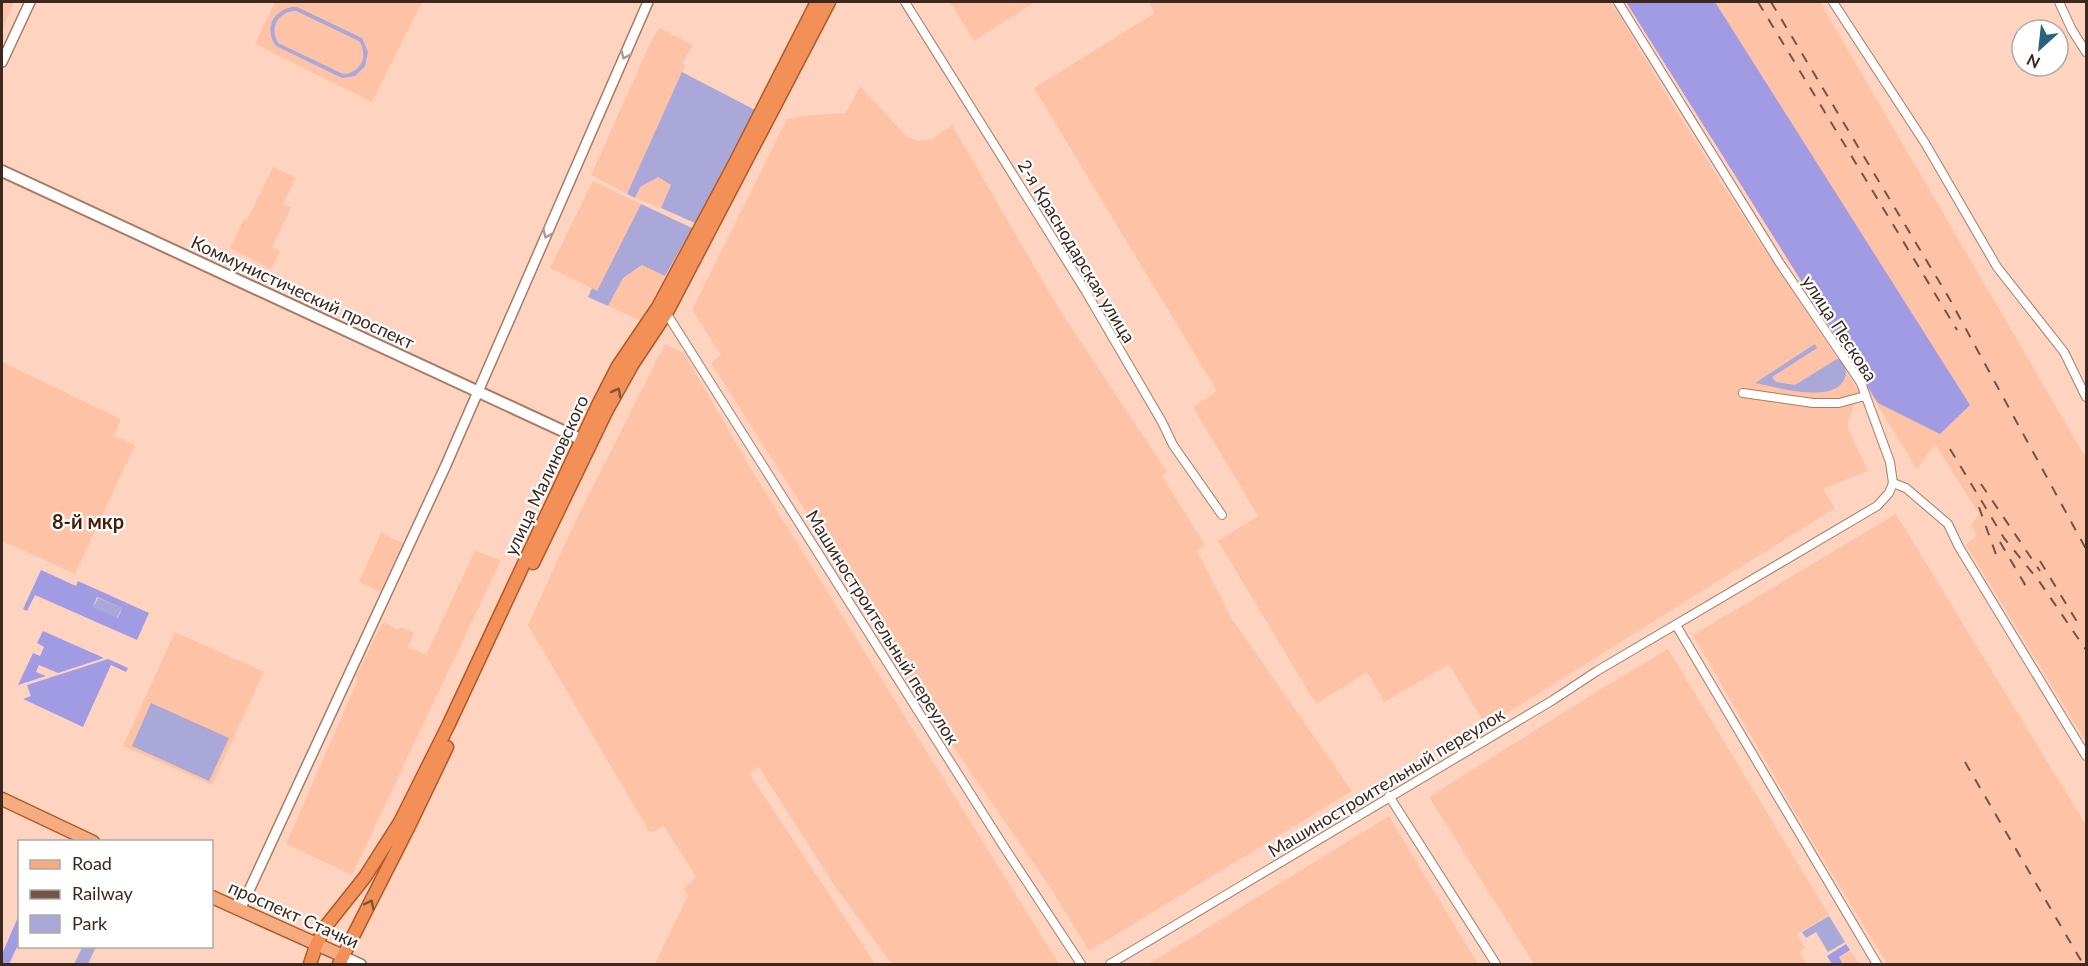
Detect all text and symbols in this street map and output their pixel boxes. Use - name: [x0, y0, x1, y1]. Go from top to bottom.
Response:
- north arrow: [2010, 18, 2070, 78]
- one-way arrow: [620, 49, 632, 60]
- text: N: [2023, 51, 2043, 73]
- street label: 2-я Краснодарская улица: [1014, 155, 1140, 347]
- one-way arrow: [542, 227, 554, 238]
- street label: Коммунистический проспект: [188, 230, 418, 354]
- street label: улица Пескова: [1798, 271, 1882, 385]
- one-way arrow: [610, 388, 622, 398]
- street label: улица Малиновского: [499, 391, 593, 559]
- street label: Машиностроительный переулок: [802, 506, 965, 749]
- district label: 8-й мкр: [52, 509, 124, 533]
- street label: Машиностроительный переулок: [1264, 702, 1509, 862]
- legend: [18, 840, 213, 948]
- text: Road: [72, 852, 112, 874]
- street label: проспект Стачки: [225, 875, 363, 953]
- text: Railway: [72, 882, 133, 904]
- one-way arrow: [363, 900, 374, 911]
- text: Park: [72, 912, 108, 934]

